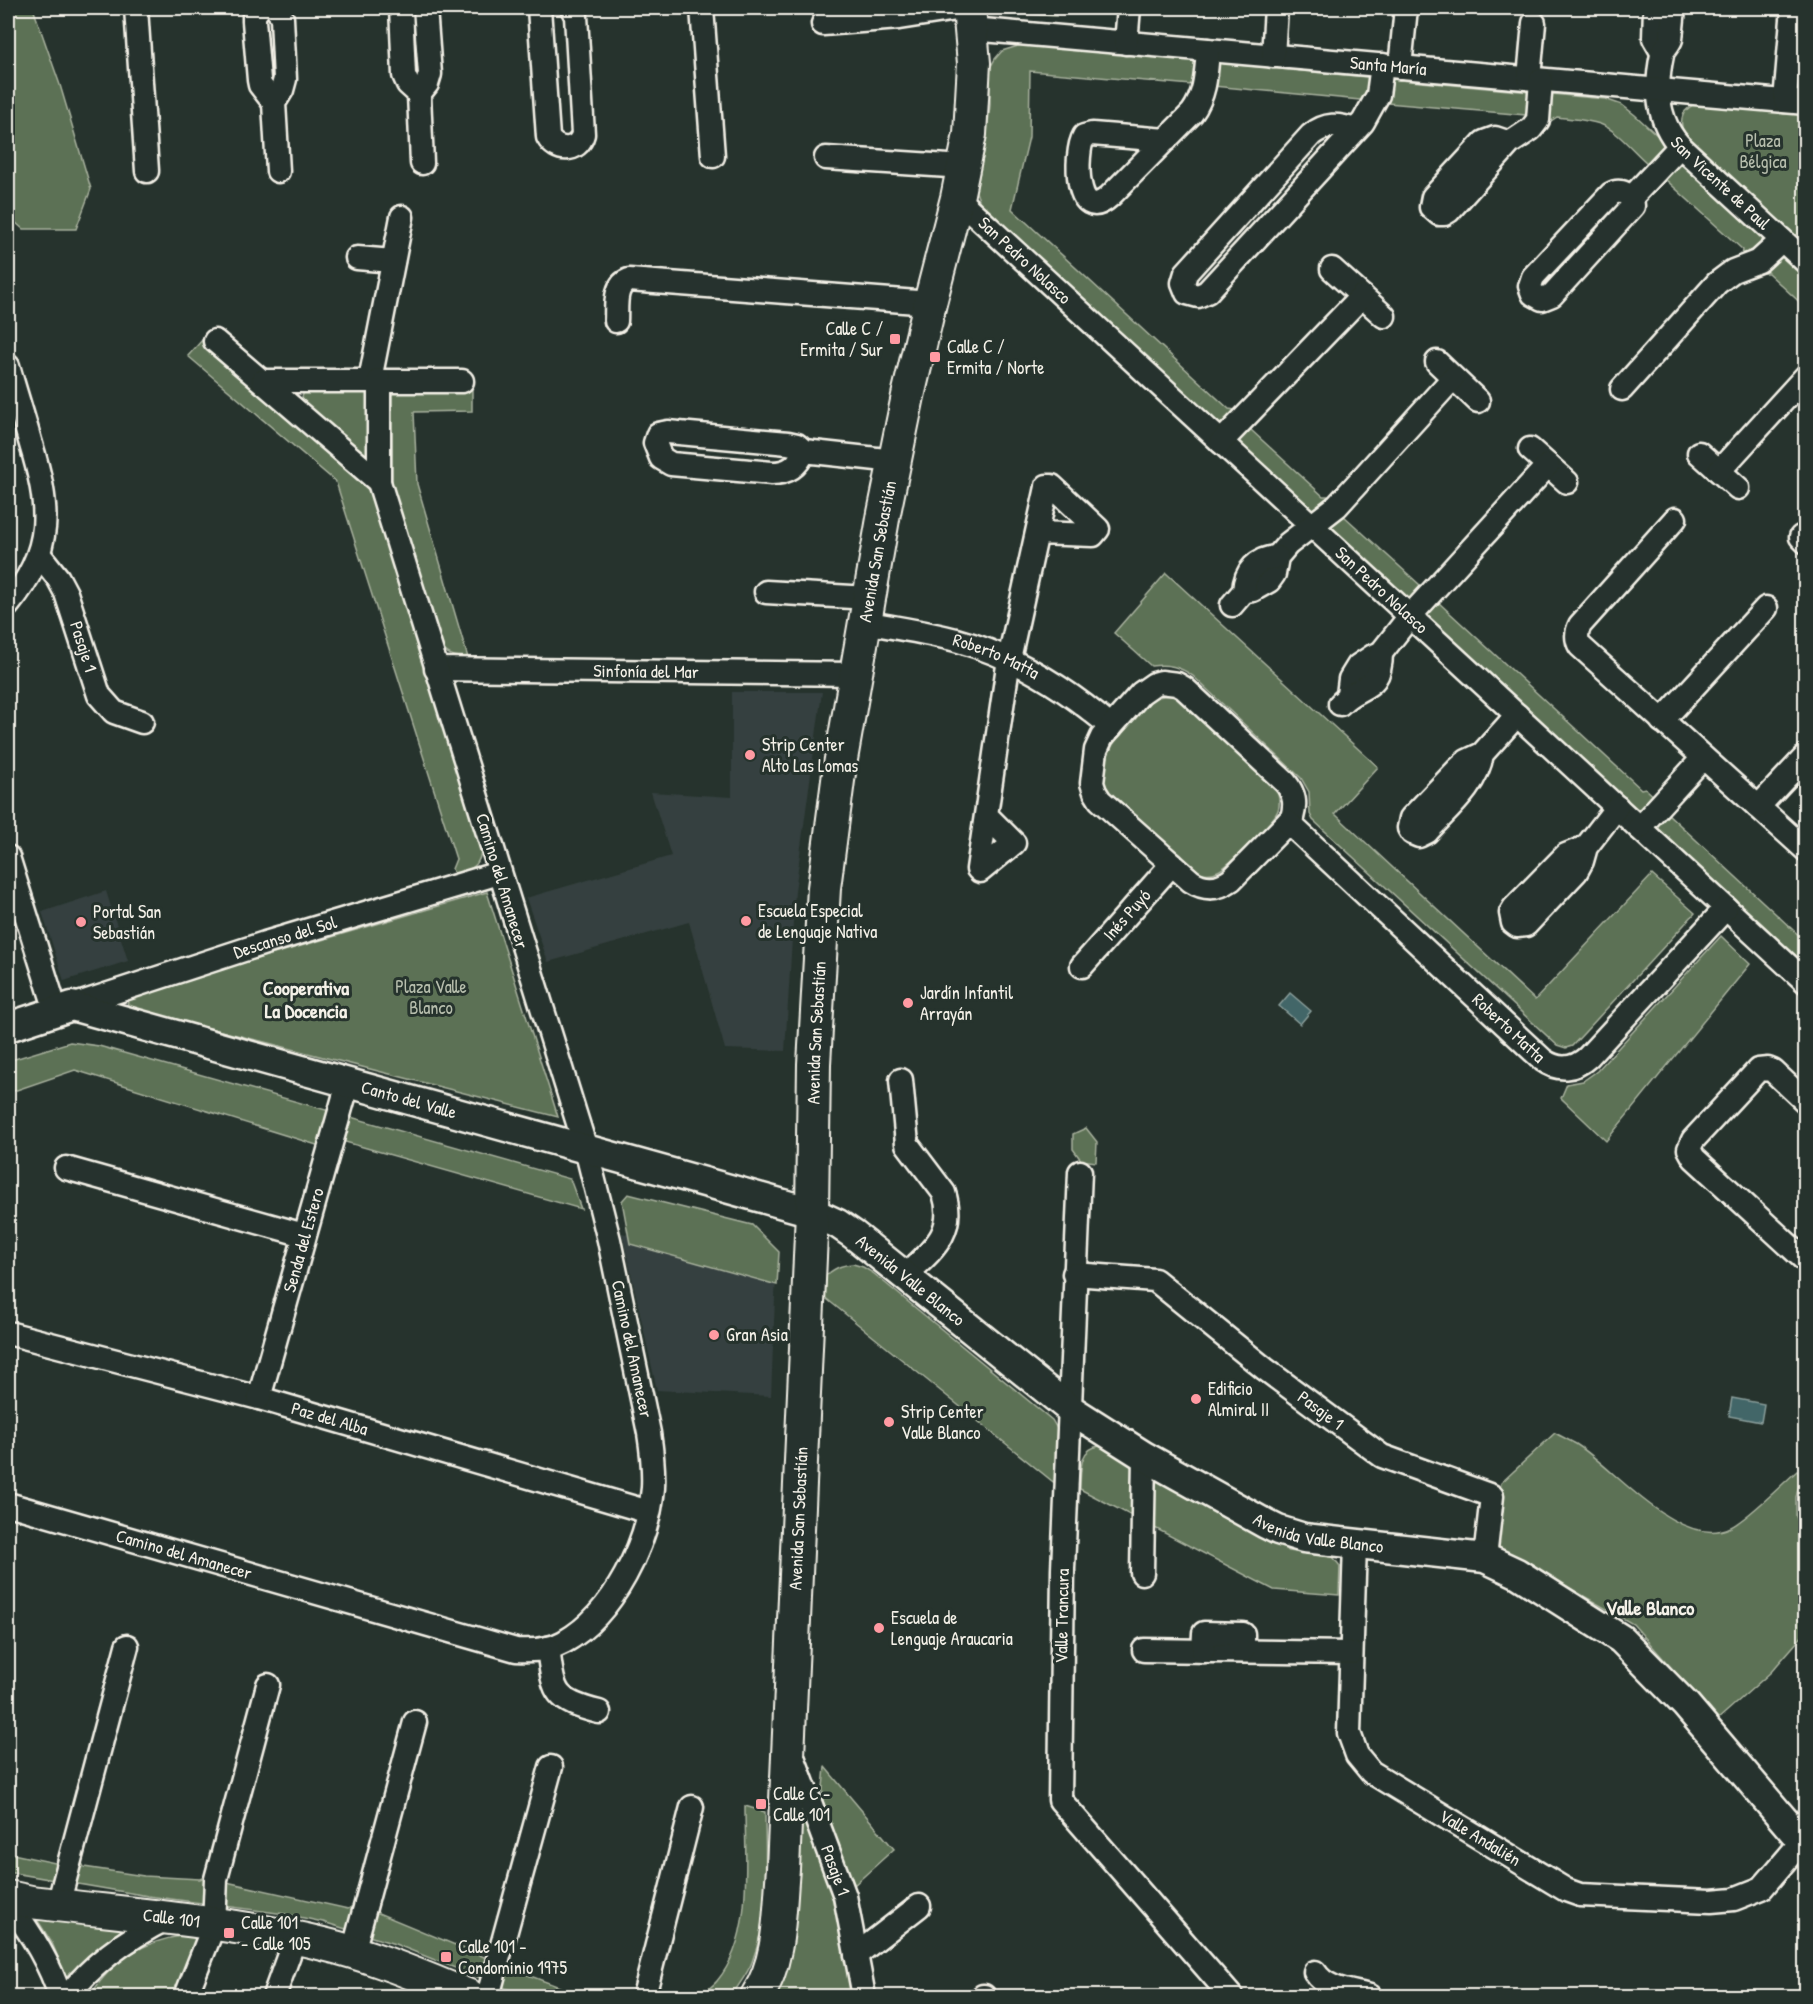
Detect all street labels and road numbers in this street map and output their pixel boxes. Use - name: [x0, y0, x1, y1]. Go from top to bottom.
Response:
- street label: Santa María: [1349, 50, 1428, 81]
- street label: San Vicente de Paul: [1665, 131, 1776, 235]
- street label: San Pedro Nolasco: [973, 211, 1077, 310]
- street label: Avenida San Sebastián: [852, 478, 902, 624]
- street label: San Pedro Nolasco: [1330, 540, 1434, 639]
- street label: Pasaje 1: [64, 618, 104, 675]
- street label: Roberto Matta: [950, 627, 1044, 685]
- street label: Sinfonía del Mar: [593, 658, 699, 684]
- street label: Camino del Amanecer: [470, 810, 535, 952]
- street label: Inés Puyó: [1097, 883, 1156, 946]
- street label: Descanso del Sol: [230, 909, 340, 964]
- street label: Avenida San Sebastián: [800, 960, 832, 1105]
- street label: Roberto Matta: [1467, 987, 1551, 1068]
- street label: Canto del Valle: [358, 1074, 460, 1124]
- street label: Senda del Estero: [276, 1185, 330, 1295]
- street label: Avenida Valle Blanco: [851, 1229, 970, 1332]
- street label: Camino del Amanecer: [606, 1278, 659, 1420]
- street label: Pasaje 1: [1293, 1384, 1349, 1435]
- street label: Paz del Alba: [289, 1395, 371, 1441]
- street label: Avenida San Sebastián: [782, 1446, 814, 1591]
- street label: Avenida Valle Blanco: [1249, 1506, 1385, 1559]
- street label: Camino del Amanecer: [113, 1523, 255, 1585]
- street label: Valle Trancura: [1048, 1568, 1075, 1664]
- street label: Valle Andalién: [1435, 1803, 1526, 1872]
- street label: Pasaje 1: [815, 1841, 857, 1899]
- street label: Calle 101: [142, 1902, 202, 1934]

